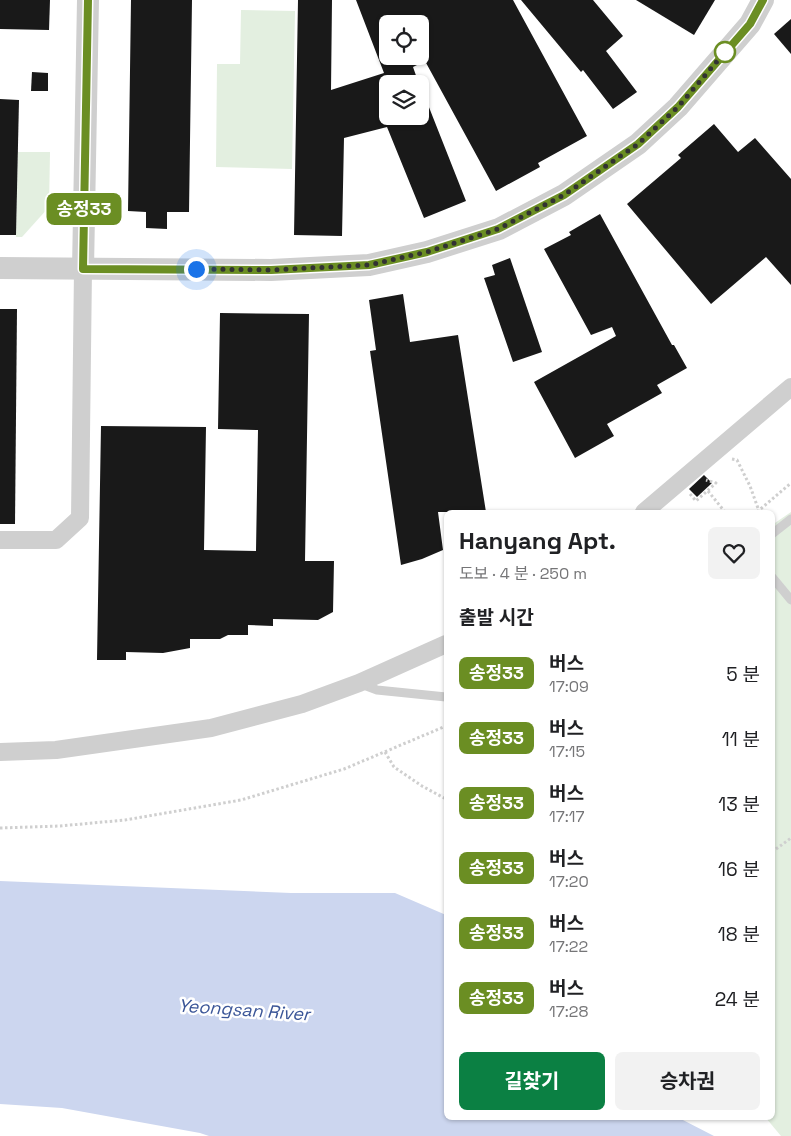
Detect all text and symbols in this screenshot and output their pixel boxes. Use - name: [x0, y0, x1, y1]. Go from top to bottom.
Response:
- map controls: [379, 15, 429, 125]
- button: locate: [379, 15, 429, 65]
- unlabelled marker: [714, 41, 736, 63]
- button: layers: [379, 75, 429, 125]
- line badge: 송정33: [49, 193, 119, 225]
- text: 송정33: [56, 197, 112, 220]
- your location: [184, 257, 209, 282]
- text: Hanyang Apt.: [459, 525, 616, 556]
- button: heart: [708, 527, 760, 579]
- text: 도보 · 4 분 · 250 m: [459, 563, 587, 584]
- text: 출발 시간: [459, 605, 534, 630]
- text: 버스: [549, 651, 584, 676]
- text: 송정33: [469, 661, 524, 684]
- text: 5 분: [726, 662, 760, 687]
- text: 17:09: [549, 676, 589, 697]
- text: 버스: [549, 716, 584, 741]
- text: 송정33: [469, 726, 524, 749]
- text: 11 분: [722, 727, 760, 752]
- text: 17:15: [549, 741, 585, 762]
- text: 버스: [549, 781, 584, 806]
- text: 송정33: [469, 791, 524, 814]
- text: 13 분: [718, 792, 760, 817]
- text: 17:17: [549, 806, 585, 827]
- text: 버스: [549, 846, 584, 871]
- text: 송정33: [469, 856, 524, 879]
- text: 16 분: [718, 857, 760, 882]
- text: 17:20: [549, 871, 589, 892]
- text: 버스: [549, 911, 584, 936]
- text: 송정33: [469, 921, 524, 944]
- text: 18 분: [718, 922, 760, 947]
- text: 17:22: [549, 936, 588, 957]
- text: 버스: [549, 976, 584, 1001]
- text: 송정33: [469, 986, 524, 1009]
- text: 24 분: [715, 987, 760, 1012]
- water label: Yeongsan River: [178, 993, 313, 1026]
- text: 17:28: [549, 1001, 588, 1022]
- button: 길찾기: [459, 1052, 605, 1110]
- button: 승차권: [615, 1052, 760, 1110]

